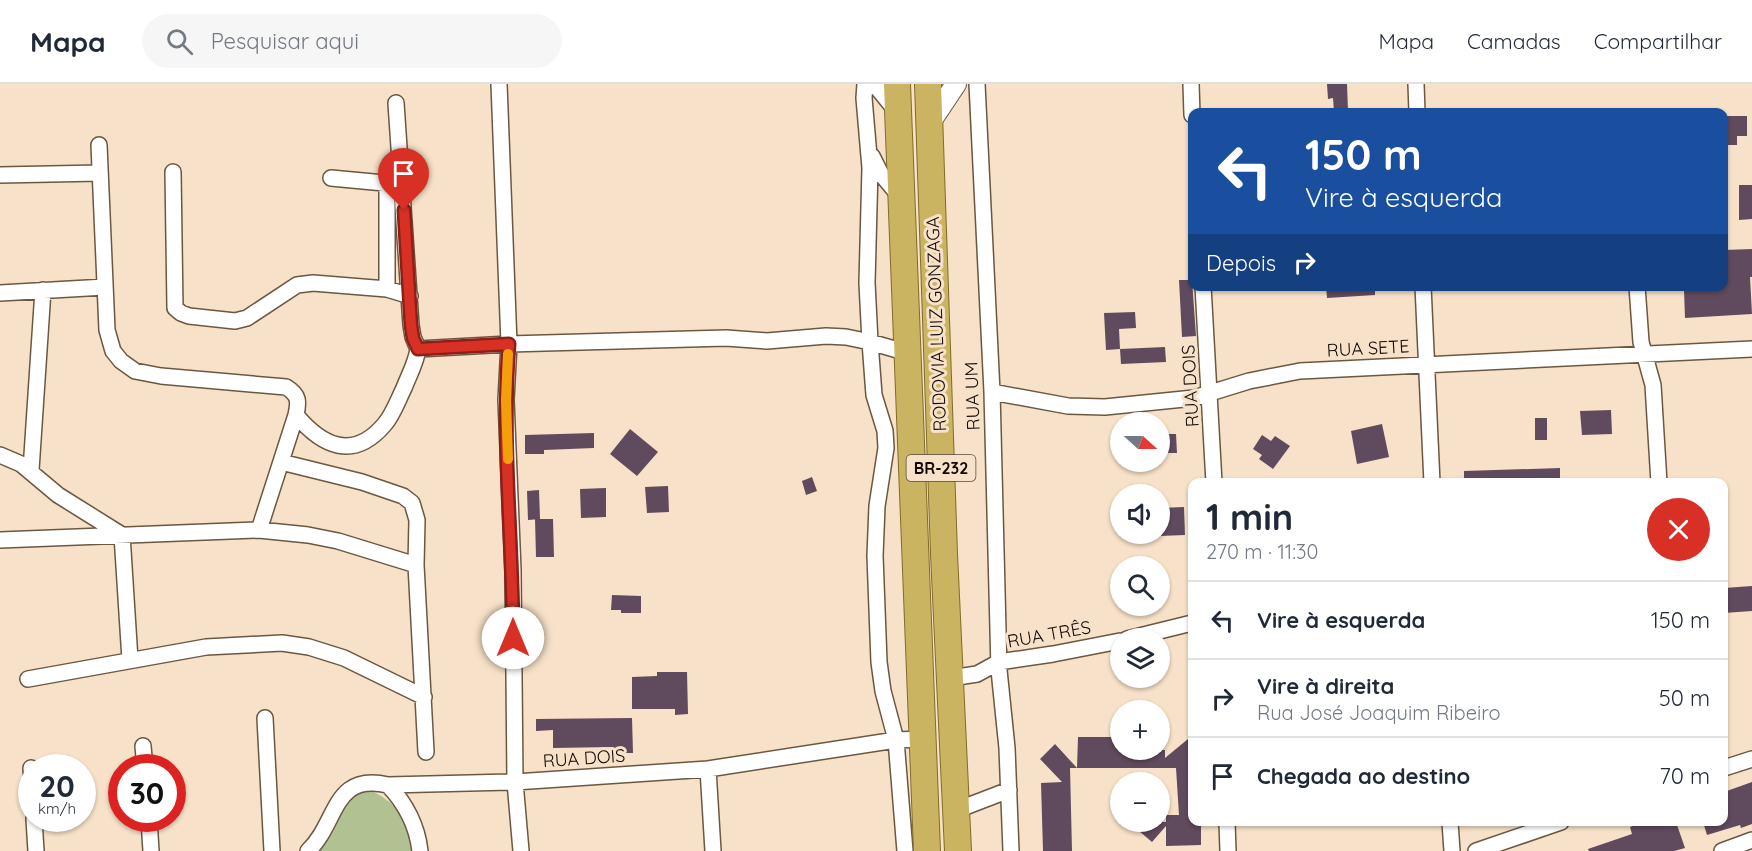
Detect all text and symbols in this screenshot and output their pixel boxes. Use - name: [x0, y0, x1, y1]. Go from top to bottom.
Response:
- search box: [142, 14, 562, 68]
- text: Mapa: [30, 24, 106, 59]
- icon: search: [163, 25, 196, 58]
- text: Pesquisar aqui: [211, 27, 359, 55]
- text: Mapa: [1379, 28, 1434, 54]
- text: Camadas: [1467, 28, 1561, 54]
- text: Compartilhar: [1594, 28, 1722, 54]
- text: 150 m: [1305, 128, 1422, 181]
- icon: left: [1206, 132, 1284, 210]
- pin: [378, 148, 429, 210]
- icon: arrive: [387, 157, 420, 190]
- text: Vire à esquerda: [1305, 180, 1502, 214]
- street label: RODOVIA LUIZ GONZAGA: [921, 216, 951, 432]
- icon: right: [1288, 246, 1321, 279]
- text: Depois: [1206, 249, 1276, 277]
- street label: RUA SETE: [1326, 334, 1410, 362]
- street label: RUA DOIS: [1176, 344, 1204, 428]
- street label: RUA UM: [959, 361, 985, 431]
- north arrow: [1110, 412, 1170, 472]
- map controls: [1110, 412, 1170, 832]
- road number: BR-232: [906, 455, 976, 481]
- button: sound: [1110, 484, 1170, 544]
- text: 1 min: [1206, 494, 1293, 539]
- button: close: [1647, 498, 1710, 561]
- text: 270 m · 11:30: [1206, 539, 1318, 564]
- button: search: [1110, 556, 1170, 616]
- icon: left: [1206, 604, 1239, 637]
- position arrow: [481, 606, 545, 670]
- text: Vire à esquerda: [1257, 606, 1425, 634]
- text: 150 m: [1651, 606, 1710, 634]
- street label: RUA TRÊS: [1005, 615, 1093, 653]
- button: layers: [1110, 628, 1170, 688]
- text: Vire à direita: [1257, 672, 1394, 700]
- icon: right: [1206, 682, 1239, 715]
- text: 50 m: [1659, 684, 1710, 712]
- button: +: [1110, 700, 1170, 760]
- text: Rua José Joaquim Ribeiro: [1257, 700, 1501, 725]
- street label: RUA DOIS: [542, 744, 626, 772]
- speed limit sign: 30: [108, 754, 186, 832]
- icon: arrive: [1206, 760, 1239, 793]
- text: Chegada ao destino: [1257, 762, 1470, 790]
- text: 70 m: [1660, 762, 1710, 790]
- text: 20: [39, 767, 75, 805]
- button: −: [1110, 772, 1170, 832]
- text: km/h: [38, 799, 76, 818]

